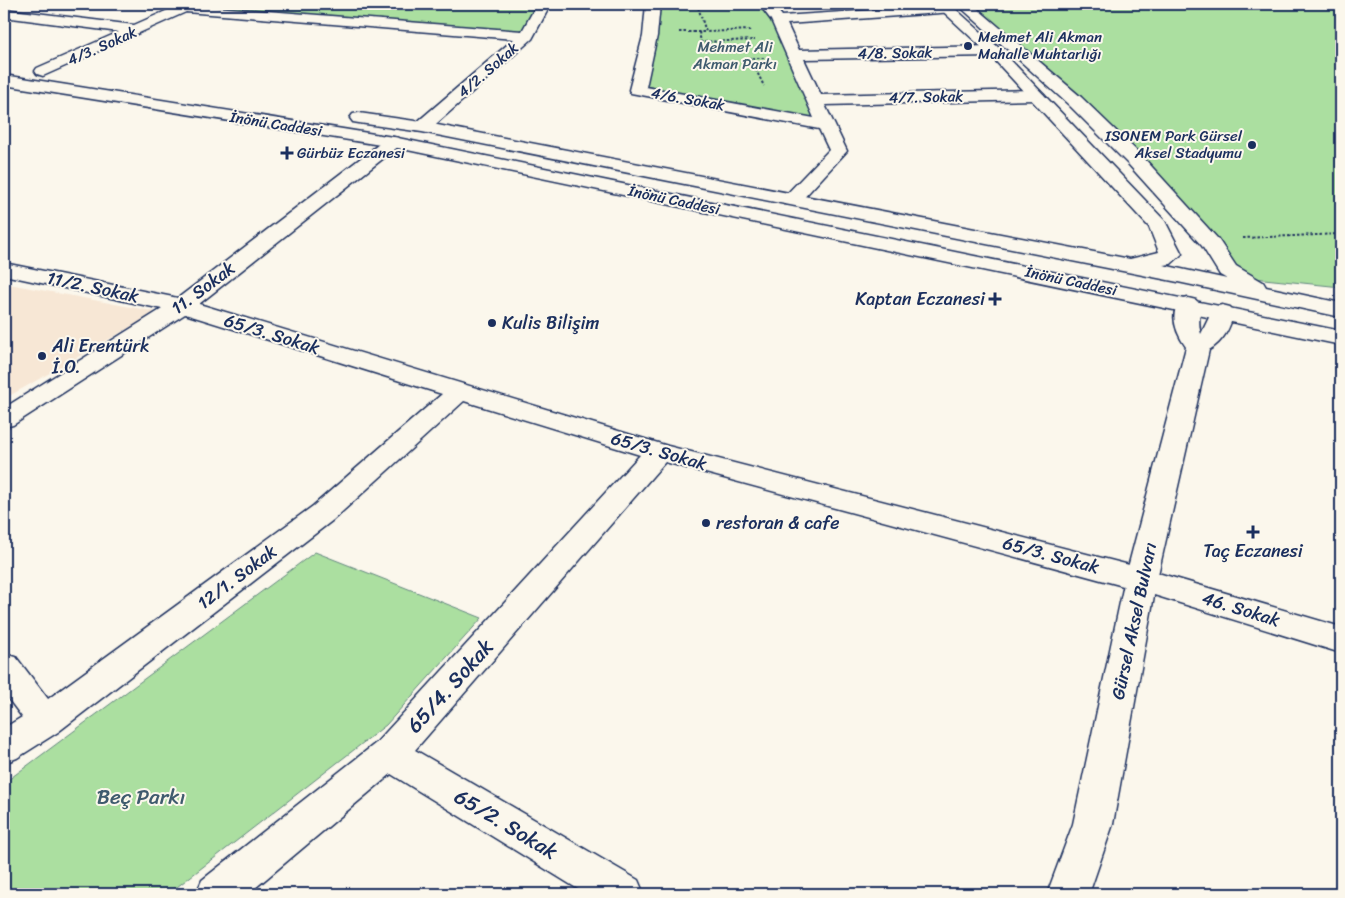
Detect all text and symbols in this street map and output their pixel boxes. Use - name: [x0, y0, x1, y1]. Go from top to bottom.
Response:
- street label: 4/3. Sokak: [63, 19, 141, 73]
- place label: Mehmet Ali Akman Mahalle Muhtarlığı: [978, 24, 1102, 67]
- park label: Mehmet Ali Akman Parkı: [692, 34, 777, 77]
- street label: 4/2. Sokak: [451, 36, 525, 104]
- street label: 4/8. Sokak: [857, 39, 933, 67]
- marker: Mehmet Ali Akman Mahalle Muhtarlığı: [962, 40, 974, 52]
- street label: 4/6. Sokak: [649, 80, 727, 118]
- street label: 4/7. Sokak: [889, 83, 963, 111]
- street label: İnönü Caddesi: [227, 104, 325, 144]
- place label: ISONEM Park Gürsel Aksel Stadyumu: [1104, 123, 1243, 166]
- marker: ISONEM Park Gürsel Aksel Stadyumu: [1246, 139, 1258, 151]
- place label: Gürbüz Eczanesi: [297, 140, 406, 166]
- marker: Gürbüz Eczanesi: [281, 147, 293, 159]
- street label: İnönü Caddesi: [625, 177, 723, 223]
- street label: 11. Sokak: [164, 253, 243, 323]
- street label: İnönü Caddesi: [1022, 258, 1120, 304]
- street label: 11/2. Sokak: [44, 262, 142, 312]
- place label: Kaptan Eczanesi: [855, 283, 986, 315]
- marker: Kaptan Eczanesi: [989, 293, 1001, 305]
- street label: 65/3. Sokak: [220, 304, 324, 364]
- place label: Kulis Bilişim: [502, 307, 600, 339]
- marker: Kulis Bilişim: [486, 317, 498, 329]
- place label: Ali Erentürk İ.O.: [51, 330, 149, 383]
- marker: Ali Erentürk İ.O.: [36, 350, 48, 362]
- street label: 65/3. Sokak: [607, 422, 711, 480]
- place label: restoran & cafe: [716, 507, 839, 539]
- marker: restoran & cafe: [700, 517, 712, 529]
- marker: Taç Eczanesi: [1247, 526, 1259, 538]
- street label: 65/3. Sokak: [999, 527, 1103, 583]
- place label: Taç Eczanesi: [1203, 535, 1304, 567]
- street label: 12/1. Sokak: [190, 536, 284, 618]
- street label: Gürsel Aksel Bulvarı: [1102, 539, 1166, 703]
- street label: 46. Sokak: [1198, 582, 1284, 636]
- street label: 65/4. Sokak: [397, 630, 503, 742]
- park label: Beç Parkı: [97, 778, 185, 816]
- street label: 65/2. Sokak: [447, 778, 565, 870]

